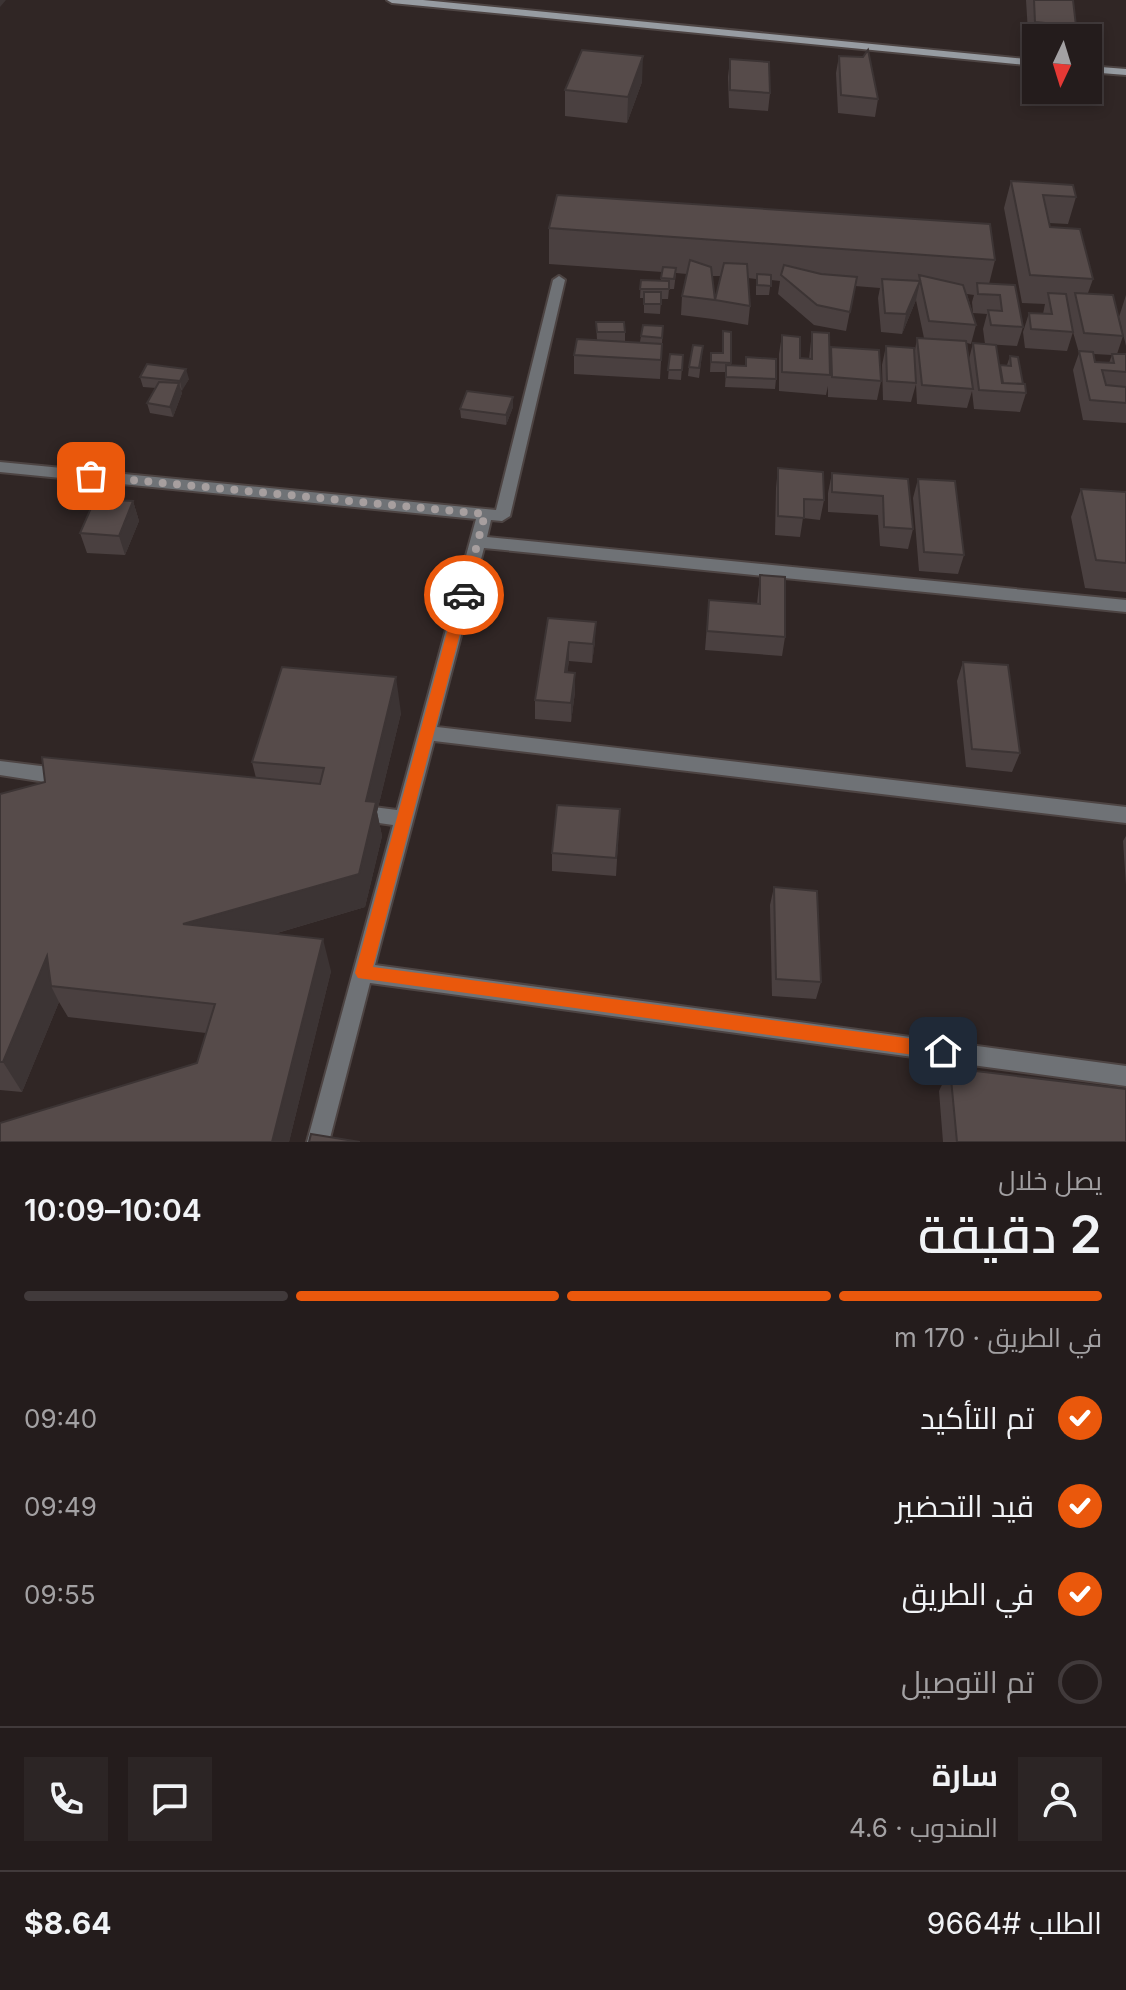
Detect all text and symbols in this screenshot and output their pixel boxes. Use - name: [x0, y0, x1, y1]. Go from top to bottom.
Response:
- north arrow: [1022, 24, 1102, 104]
- map controls: [1022, 24, 1102, 104]
- pin: [57, 442, 125, 510]
- icon: bag: [69, 454, 113, 498]
- courier: [424, 555, 504, 635]
- icon: car: [442, 573, 486, 617]
- pin: [909, 1017, 977, 1085]
- icon: home: [921, 1029, 965, 1073]
- text: يصل خلال: [998, 1165, 1102, 1196]
- text: 10:04–10:09: [24, 1192, 202, 1228]
- text: 2 دقيقة: [918, 1203, 1102, 1266]
- text: في الطريق · 170 m: [894, 1322, 1102, 1353]
- icon: check: [1058, 1396, 1102, 1440]
- text: تم التأكيد: [920, 1400, 1034, 1436]
- text: 09:40: [24, 1403, 97, 1434]
- icon: check: [1058, 1484, 1102, 1528]
- text: قيد التحضير: [896, 1488, 1034, 1524]
- text: 09:49: [24, 1491, 97, 1522]
- icon: check: [1058, 1572, 1102, 1616]
- text: في الطريق: [902, 1576, 1034, 1612]
- text: 09:55: [24, 1579, 96, 1610]
- text: تم التوصيل: [901, 1664, 1034, 1700]
- button: phone: [24, 1757, 108, 1841]
- button: chat: [128, 1757, 212, 1841]
- text: سارة: [932, 1757, 998, 1793]
- button: person: [1018, 1757, 1102, 1841]
- text: المندوب · 4.6: [849, 1812, 998, 1843]
- text: $8.64: [24, 1905, 111, 1941]
- text: الطلب #9664: [927, 1905, 1102, 1941]

